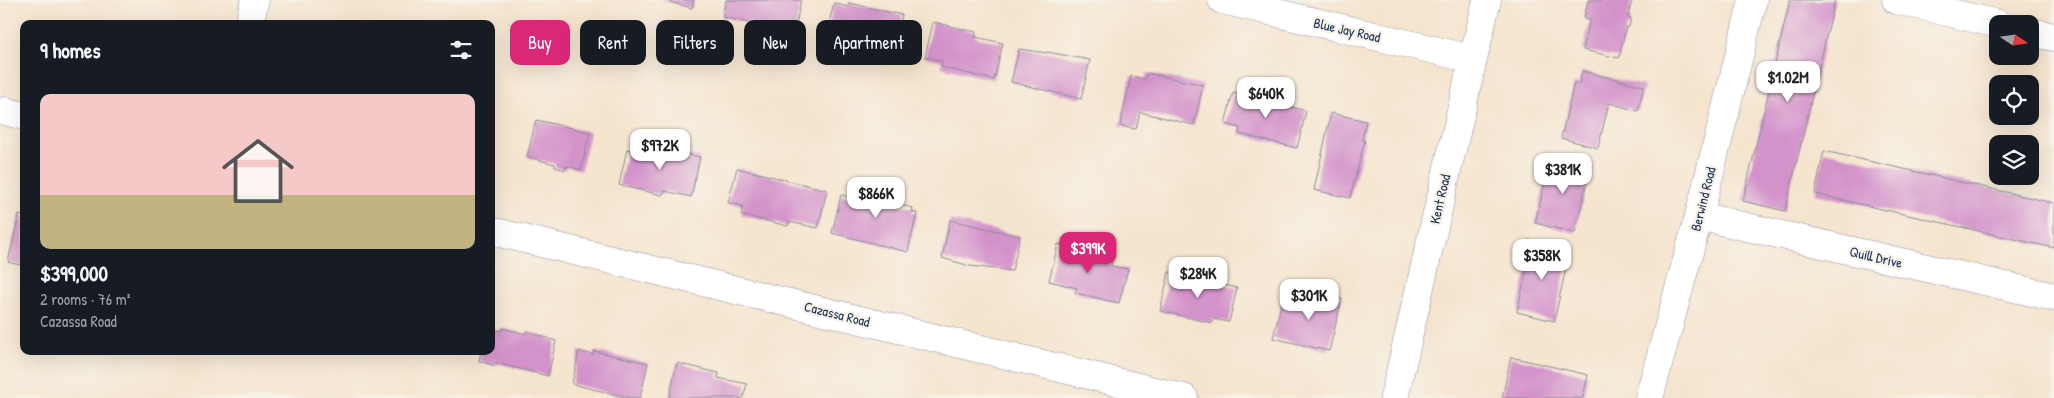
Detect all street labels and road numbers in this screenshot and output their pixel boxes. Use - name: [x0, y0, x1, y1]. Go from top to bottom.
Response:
- street label: Blue Jay Road: [1312, 13, 1383, 48]
- street label: Berwind Road: [1685, 164, 1720, 233]
- street label: Kent Road: [1425, 172, 1455, 225]
- street label: Quill Drive: [1848, 241, 1905, 272]
- street label: Cazassa Road: [802, 296, 872, 331]

